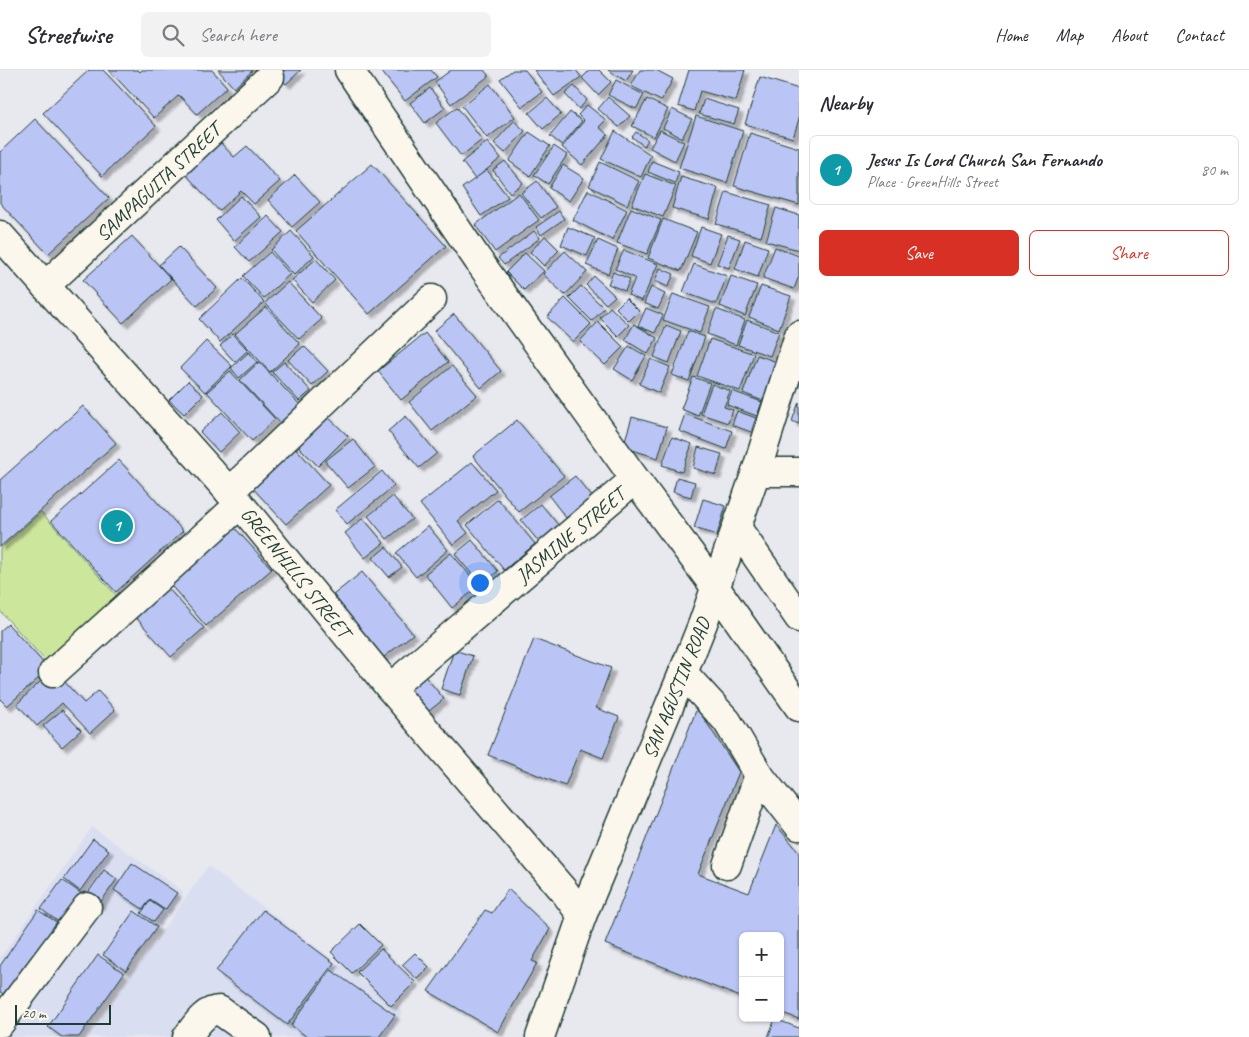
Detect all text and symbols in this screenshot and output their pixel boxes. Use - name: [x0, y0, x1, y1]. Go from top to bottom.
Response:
- search box: [141, 12, 491, 57]
- text: Streetwise: [25, 20, 111, 50]
- icon: search: [159, 21, 187, 49]
- text: Search here: [199, 23, 277, 47]
- text: Home: [995, 24, 1028, 46]
- text: Map: [1056, 24, 1083, 46]
- text: About: [1111, 24, 1147, 46]
- text: Contact: [1175, 24, 1224, 46]
- text: Nearby: [819, 90, 872, 116]
- street label: SAMPAGUITA STREET: [91, 115, 230, 247]
- text: Jesus Is Lord Church San Fernando: [867, 148, 1102, 172]
- text: 1: [832, 160, 840, 180]
- text: 80 m: [1201, 160, 1228, 180]
- text: Place · GreenHills Street: [867, 172, 998, 192]
- button: Save: [819, 230, 1019, 276]
- button: Share: [1029, 230, 1229, 276]
- street label: JASMINE STREET: [510, 479, 634, 589]
- street label: GREENHILLS STREET: [235, 502, 359, 646]
- pin: 1: [101, 507, 133, 545]
- your location: [467, 570, 493, 596]
- street label: SAN AGUSTIN ROAD: [637, 613, 717, 762]
- map controls: [739, 932, 784, 1022]
- button: +: [739, 932, 784, 977]
- button: −: [739, 977, 784, 1022]
- scale bar: [15, 1002, 111, 1025]
- text: 20 m: [22, 1005, 46, 1022]

